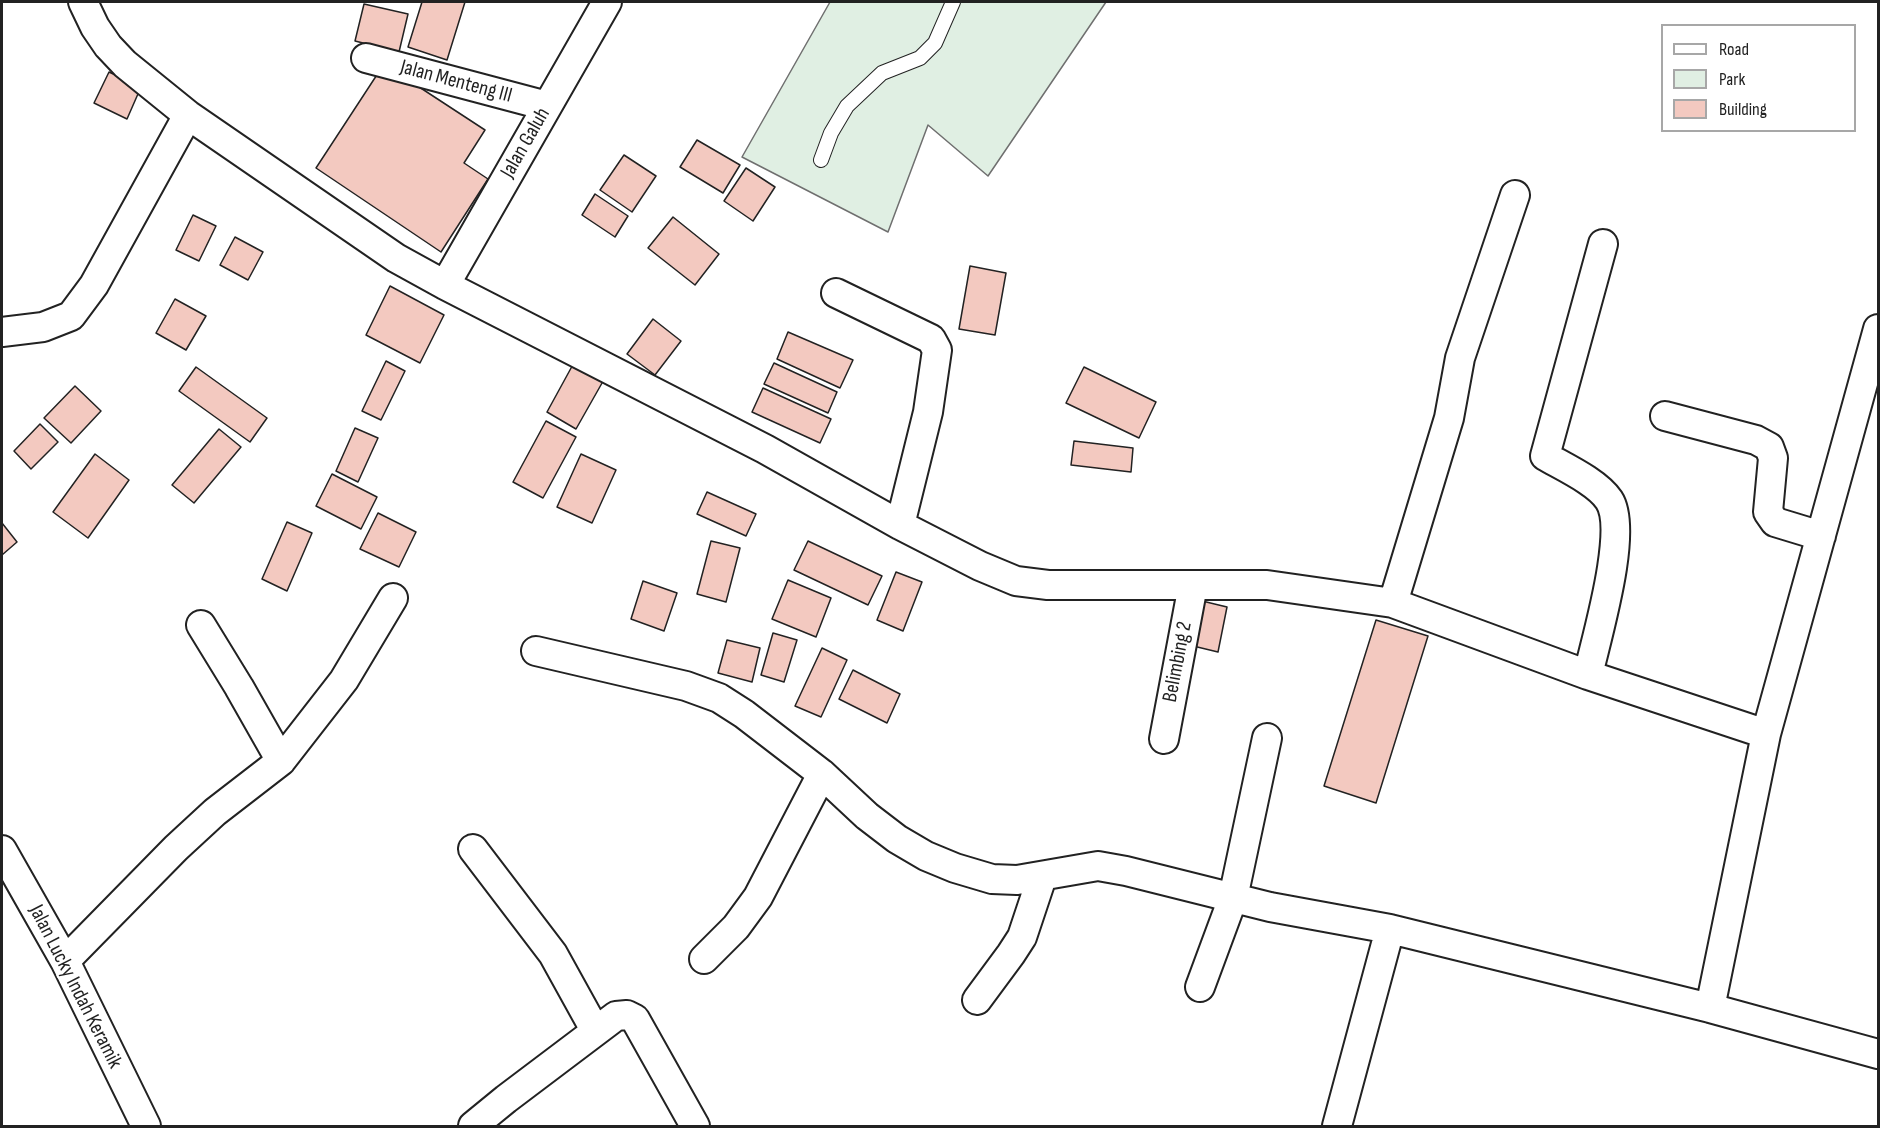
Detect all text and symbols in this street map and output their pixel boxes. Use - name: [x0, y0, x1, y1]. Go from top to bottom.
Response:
- legend: [1661, 24, 1856, 132]
- text: Road: [1719, 39, 1749, 60]
- street label: Jalan Menteng III: [397, 55, 515, 109]
- text: Park: [1719, 69, 1745, 90]
- text: Building: [1719, 99, 1767, 120]
- street label: Jalan Galuh: [496, 103, 556, 183]
- street label: Belimbing 2: [1158, 620, 1198, 704]
- street label: Jalan Lucky Indah Keramik: [23, 901, 127, 1073]

